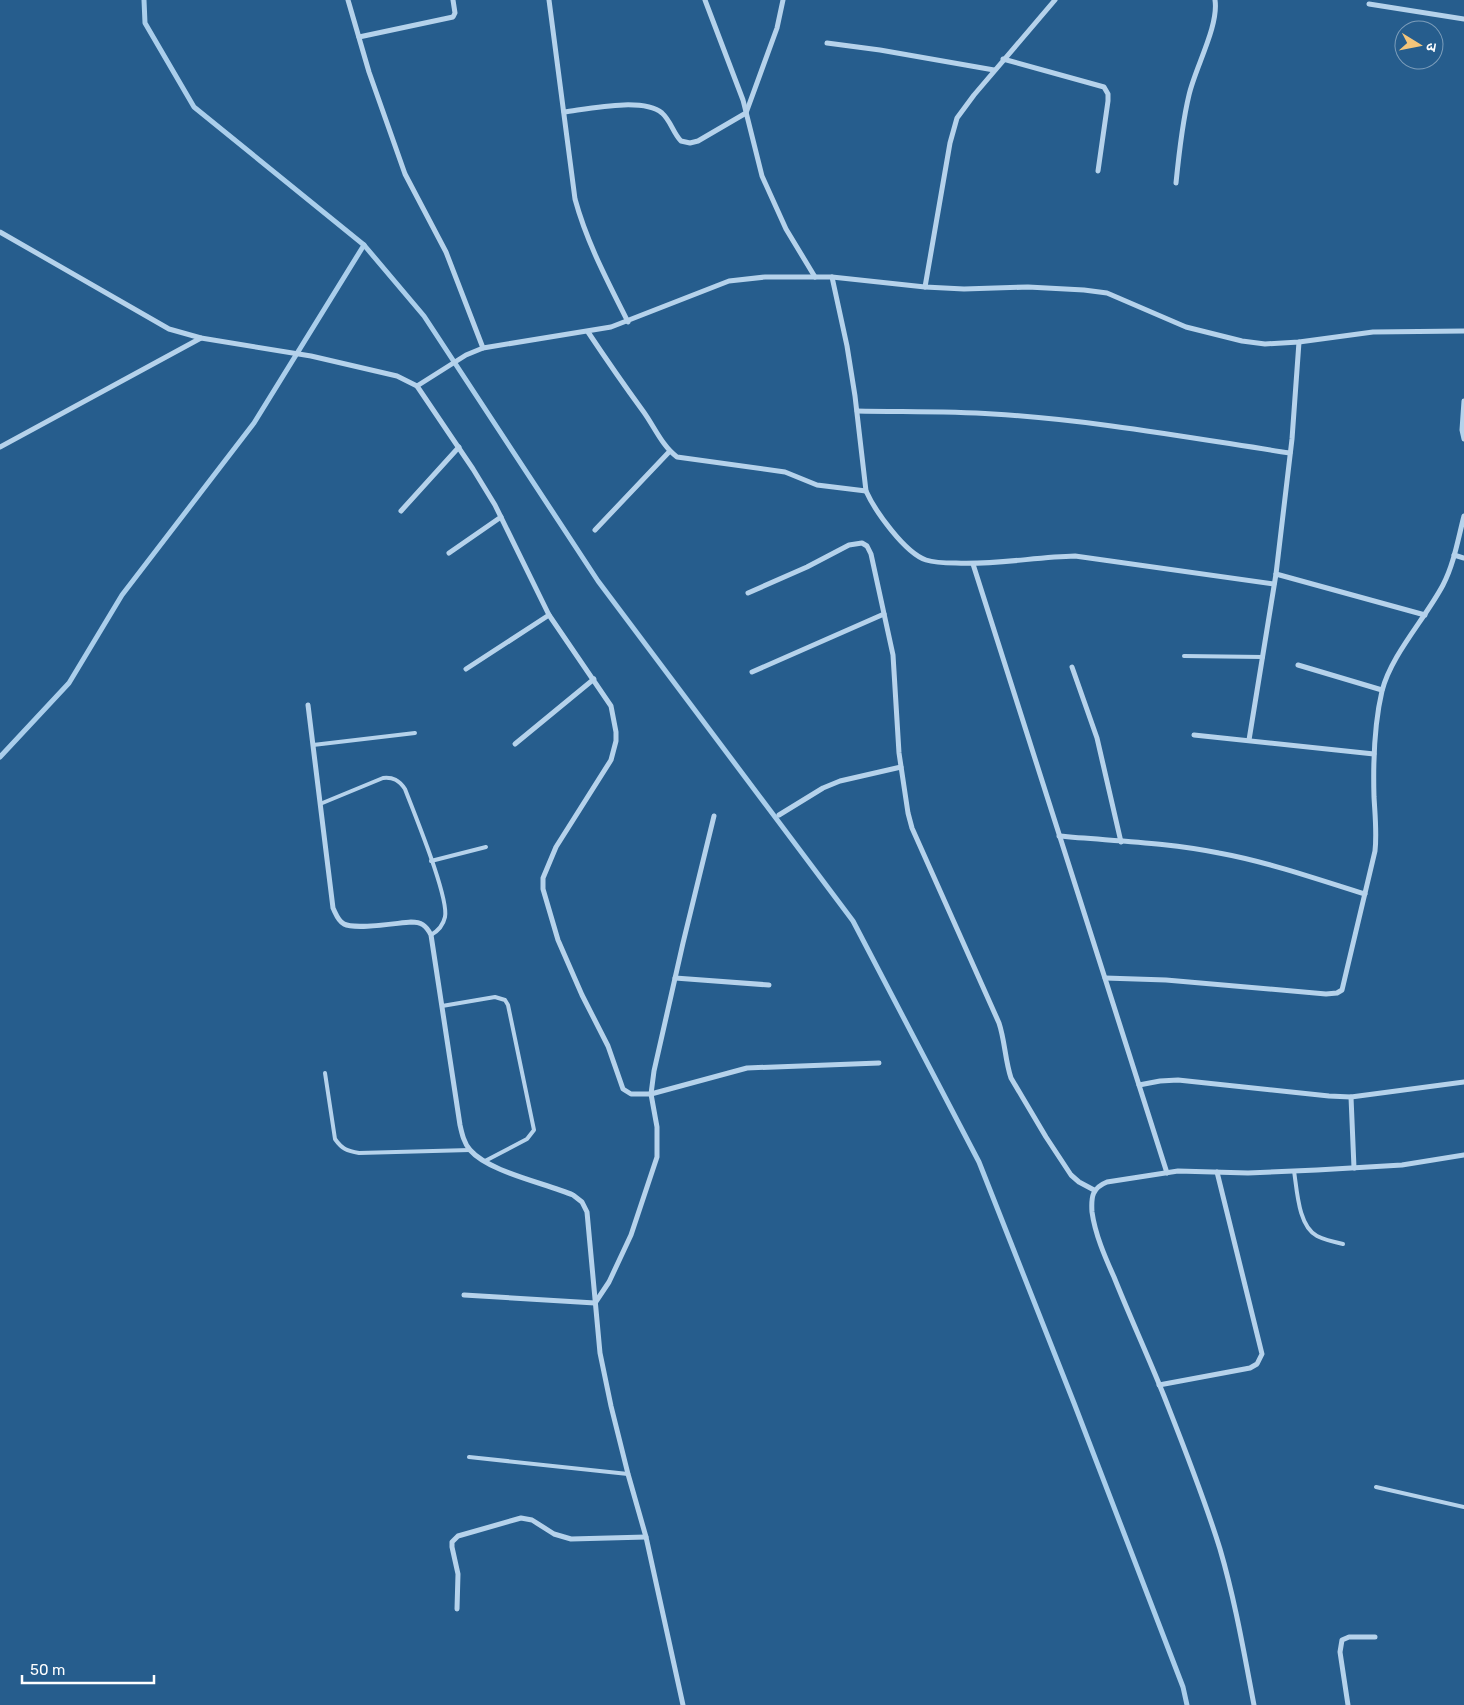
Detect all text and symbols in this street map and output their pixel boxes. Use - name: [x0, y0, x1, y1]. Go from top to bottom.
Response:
- north arrow: [1394, 20, 1444, 70]
- text: उ: [1422, 42, 1440, 53]
- scale bar: [22, 1652, 155, 1684]
- text: 50 m: [30, 1661, 65, 1679]

